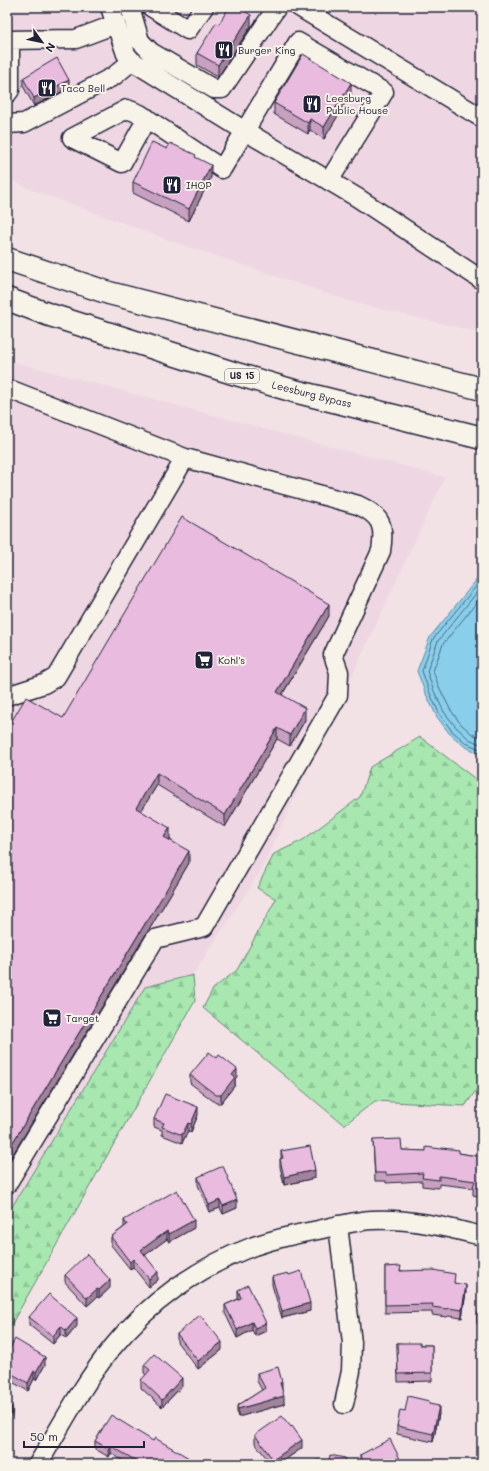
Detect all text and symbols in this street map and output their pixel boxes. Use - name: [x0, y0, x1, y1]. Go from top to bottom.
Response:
- north arrow: [22, 22, 62, 62]
- restaurant icon: Burger King: [213, 39, 235, 61]
- text: N: [42, 40, 59, 55]
- place label: Burger King: [238, 43, 296, 57]
- restaurant icon: Taco Bell: [36, 77, 58, 99]
- place label: Taco Bell: [61, 81, 105, 95]
- place label: Leesburg Public House: [326, 91, 388, 117]
- restaurant icon: Leesburg Public House: [301, 93, 323, 115]
- restaurant icon: IHOP: [161, 174, 183, 196]
- place label: IHOP: [186, 178, 212, 192]
- road number: US 15: [225, 369, 259, 383]
- street label: Leesburg Bypass: [271, 377, 354, 411]
- supermarket icon: Kohl's: [193, 649, 215, 671]
- place label: Kohl's: [218, 653, 245, 667]
- supermarket icon: Target: [41, 1007, 63, 1029]
- place label: Target: [66, 1011, 99, 1025]
- scale bar: [24, 1423, 144, 1449]
- text: 50 m: [30, 1428, 58, 1444]

